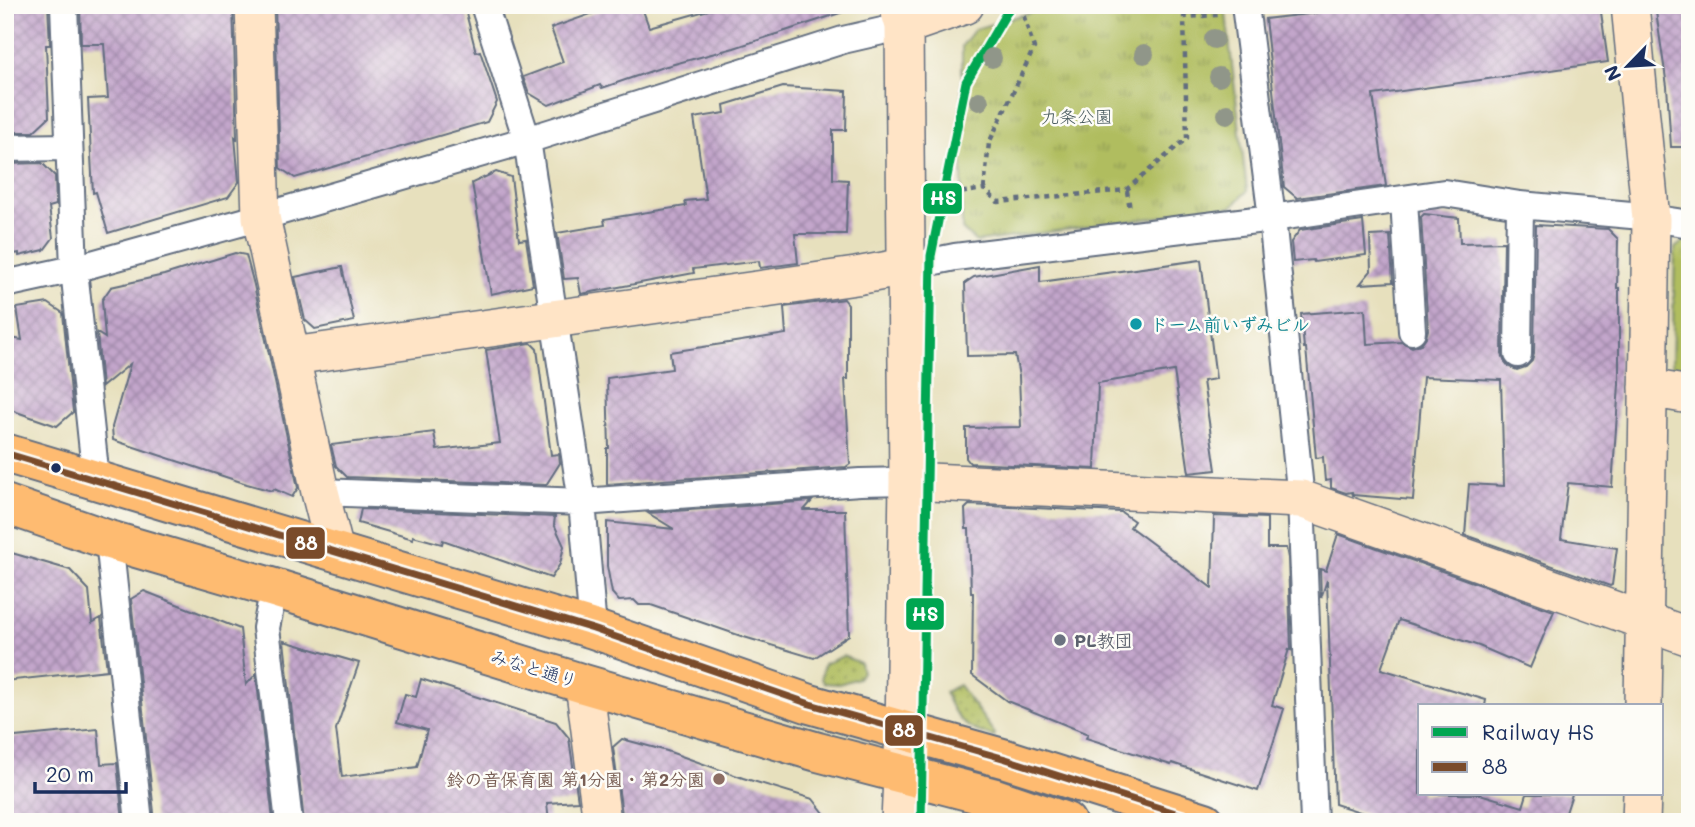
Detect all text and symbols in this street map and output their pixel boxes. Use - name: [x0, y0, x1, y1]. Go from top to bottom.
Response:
- north arrow: [1594, 32, 1664, 102]
- text: N: [1598, 62, 1627, 85]
- park label: 九条公園: [1041, 104, 1113, 128]
- line badge: HS: [922, 182, 963, 215]
- text: HS: [929, 185, 957, 210]
- place label: ドーム前いずみビル: [1150, 312, 1309, 336]
- marker: ドーム前いずみビル: [1128, 316, 1144, 332]
- unlabelled marker: [49, 461, 63, 475]
- line badge: 88: [285, 526, 326, 560]
- text: 88: [294, 530, 318, 555]
- line badge: HS: [905, 597, 945, 631]
- text: HS: [911, 601, 939, 626]
- place label: PL教団: [1074, 628, 1133, 652]
- marker: PL教団: [1052, 632, 1068, 648]
- street label: みなと通り: [487, 643, 581, 693]
- legend: [1418, 704, 1664, 796]
- line badge: 88: [884, 714, 924, 747]
- text: 88: [892, 717, 916, 742]
- text: Railway HS: [1482, 718, 1594, 745]
- scale bar: [35, 750, 126, 794]
- text: 88: [1482, 752, 1507, 779]
- text: 20 m: [46, 760, 94, 787]
- place label: 鈴の音保育園 第1分園・第2分園: [446, 767, 705, 791]
- marker: 鈴の音保育園 第1分園・第2分園: [711, 771, 727, 787]

